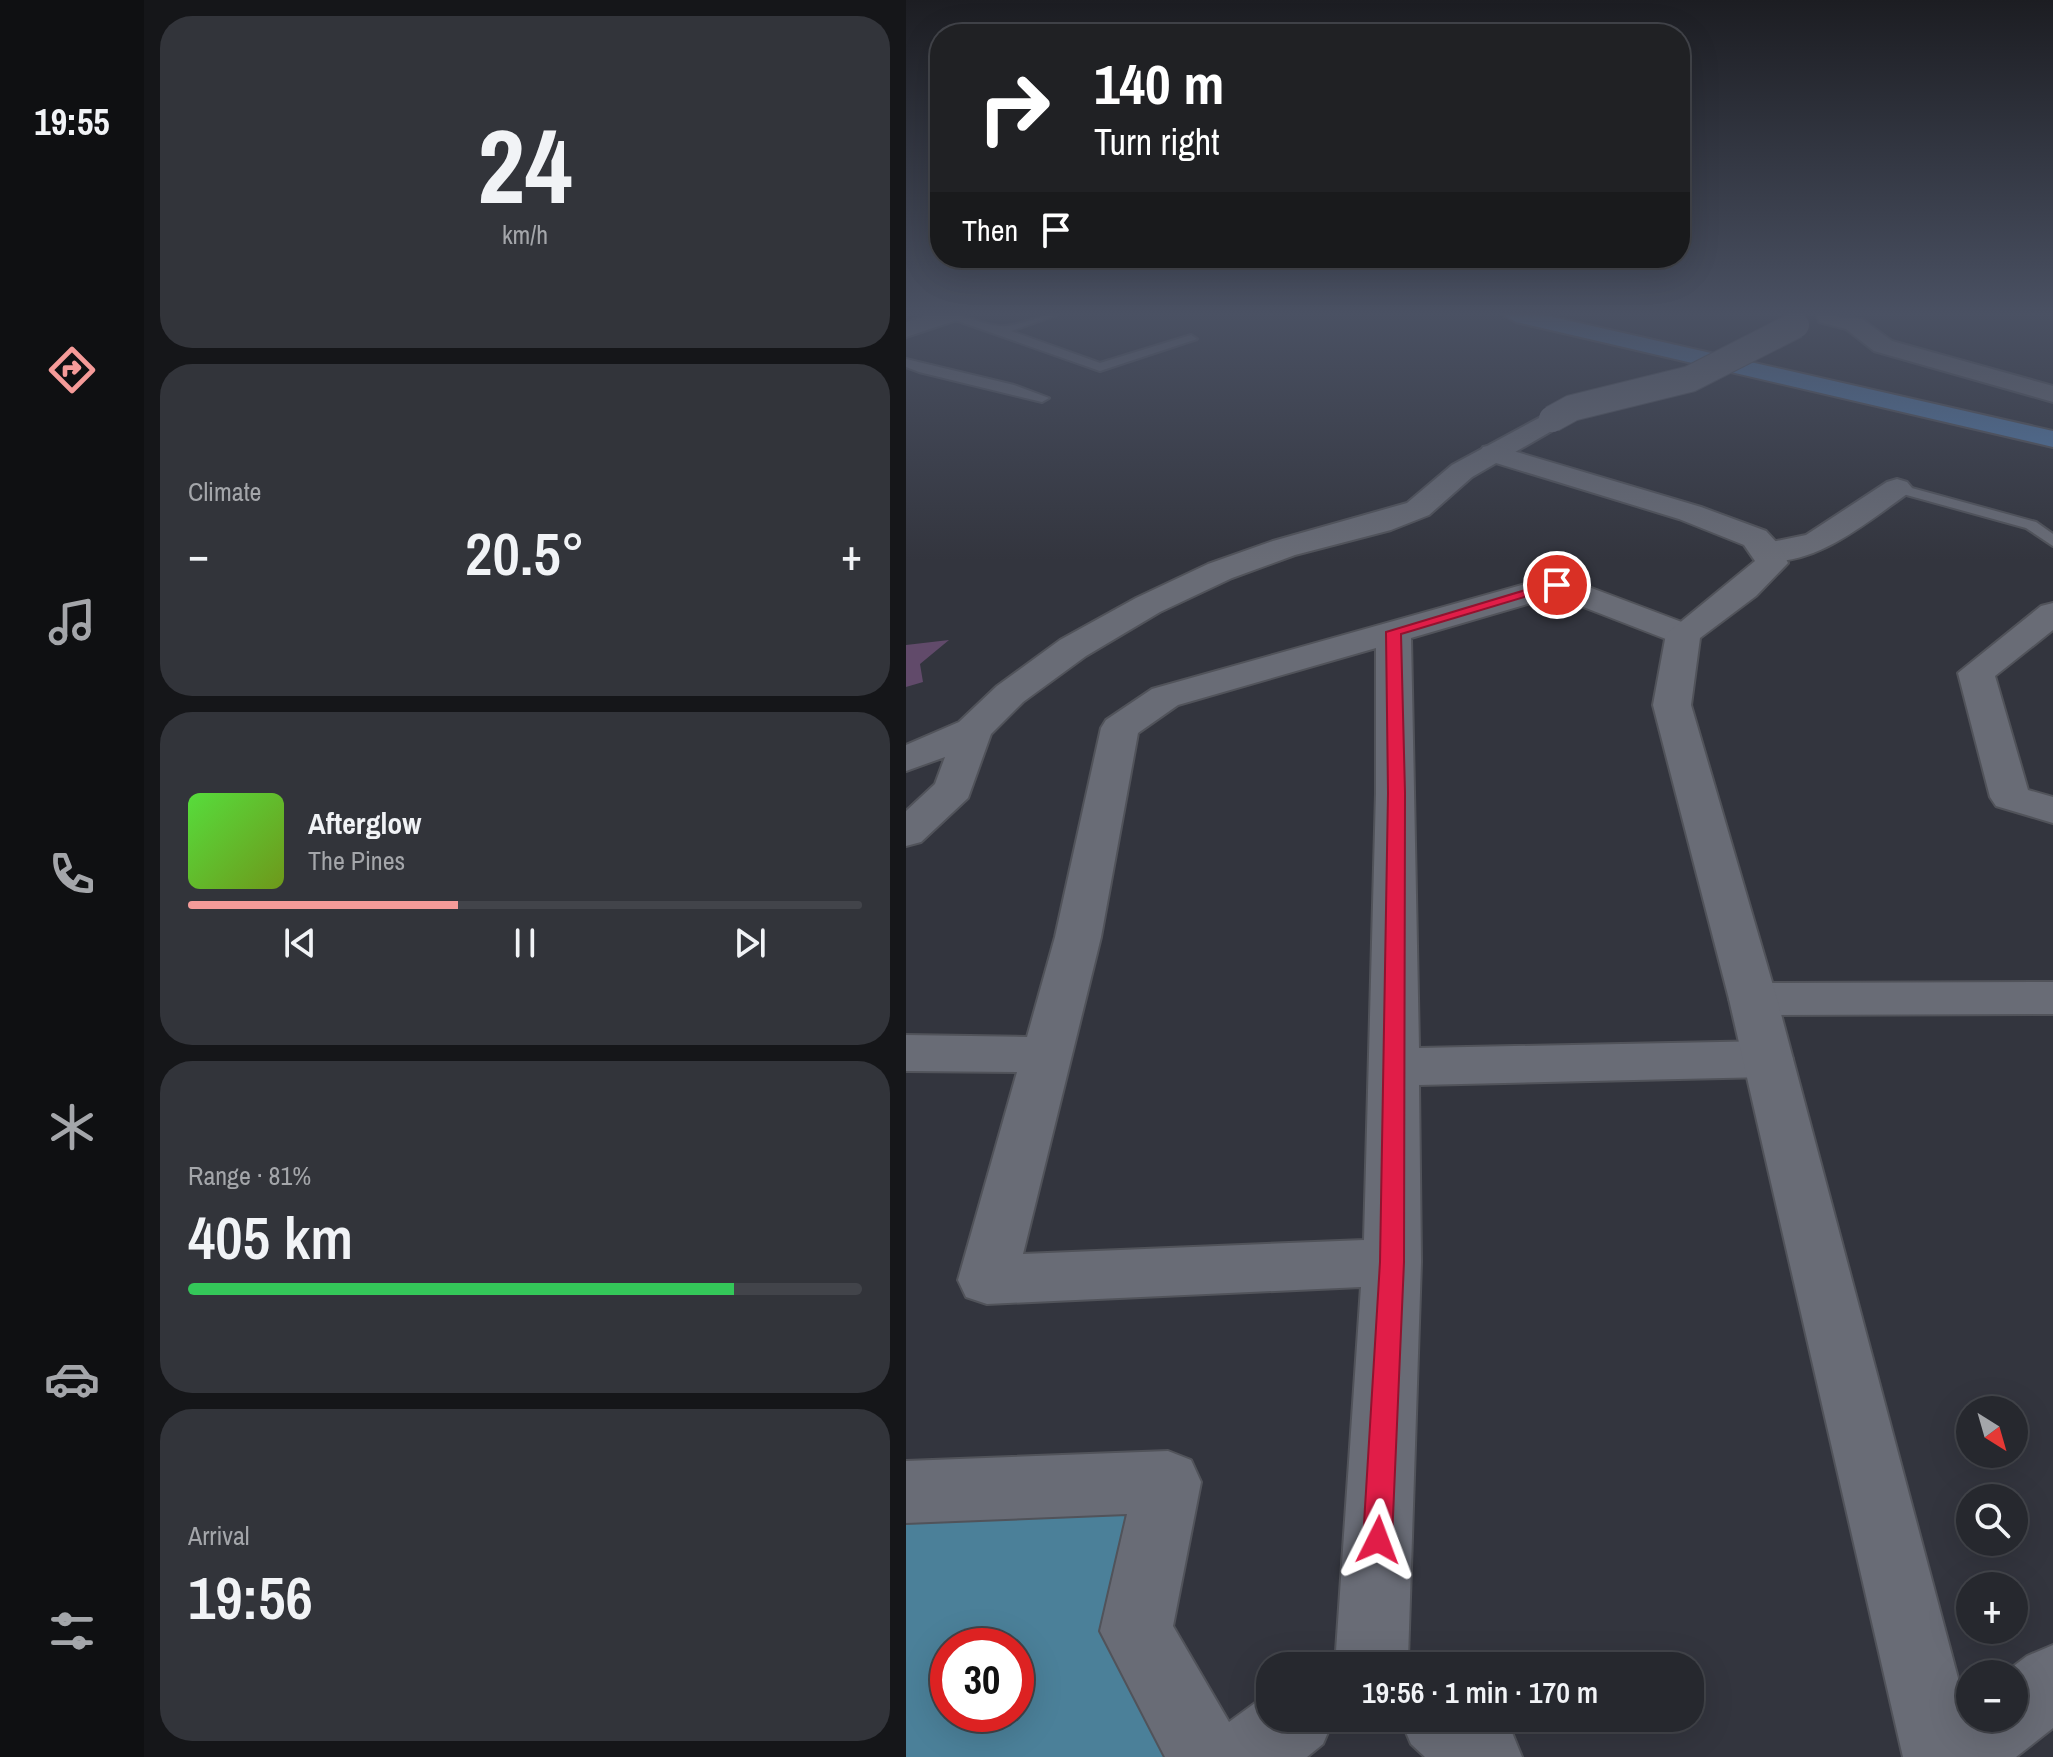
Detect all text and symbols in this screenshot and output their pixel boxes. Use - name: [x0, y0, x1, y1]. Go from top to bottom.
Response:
- text: 140 m: [1094, 46, 1224, 121]
- icon: right: [962, 56, 1066, 160]
- text: 24: [478, 95, 572, 235]
- text: 19:55: [34, 98, 110, 146]
- text: Turn right: [1094, 118, 1219, 166]
- icon: arrive: [1034, 208, 1078, 252]
- text: Then: [962, 210, 1018, 250]
- text: km/h: [502, 217, 548, 252]
- icon: directions: [44, 342, 100, 398]
- text: Climate: [188, 474, 261, 509]
- text: 20.5°: [465, 513, 585, 594]
- text: −: [188, 524, 209, 584]
- text: +: [841, 524, 862, 584]
- pin: [1523, 551, 1591, 619]
- icon: arrive: [1535, 563, 1579, 607]
- icon: music: [44, 594, 100, 650]
- text: Afterglow: [308, 803, 421, 843]
- text: The Pines: [308, 843, 405, 878]
- icon: phone: [44, 846, 100, 902]
- icon: previous: [278, 921, 322, 965]
- icon: pause: [503, 921, 547, 965]
- icon: next: [728, 921, 772, 965]
- icon: climate: [44, 1099, 100, 1155]
- text: Range · 81%: [188, 1158, 311, 1193]
- text: 405 km: [188, 1197, 353, 1278]
- icon: car: [44, 1351, 100, 1407]
- north arrow: [1956, 1396, 2028, 1468]
- map controls: [1956, 1396, 2028, 1732]
- button: search: [1956, 1484, 2028, 1556]
- position arrow: [1336, 1498, 1420, 1582]
- text: Arrival: [188, 1518, 250, 1553]
- text: 19:56: [188, 1557, 313, 1638]
- button: +: [1956, 1572, 2028, 1644]
- icon: filters: [44, 1603, 100, 1659]
- speed limit sign: 30: [930, 1628, 1034, 1732]
- button: −: [1956, 1660, 2028, 1732]
- text: 19:56 · 1 min · 170 m: [1362, 1672, 1598, 1712]

